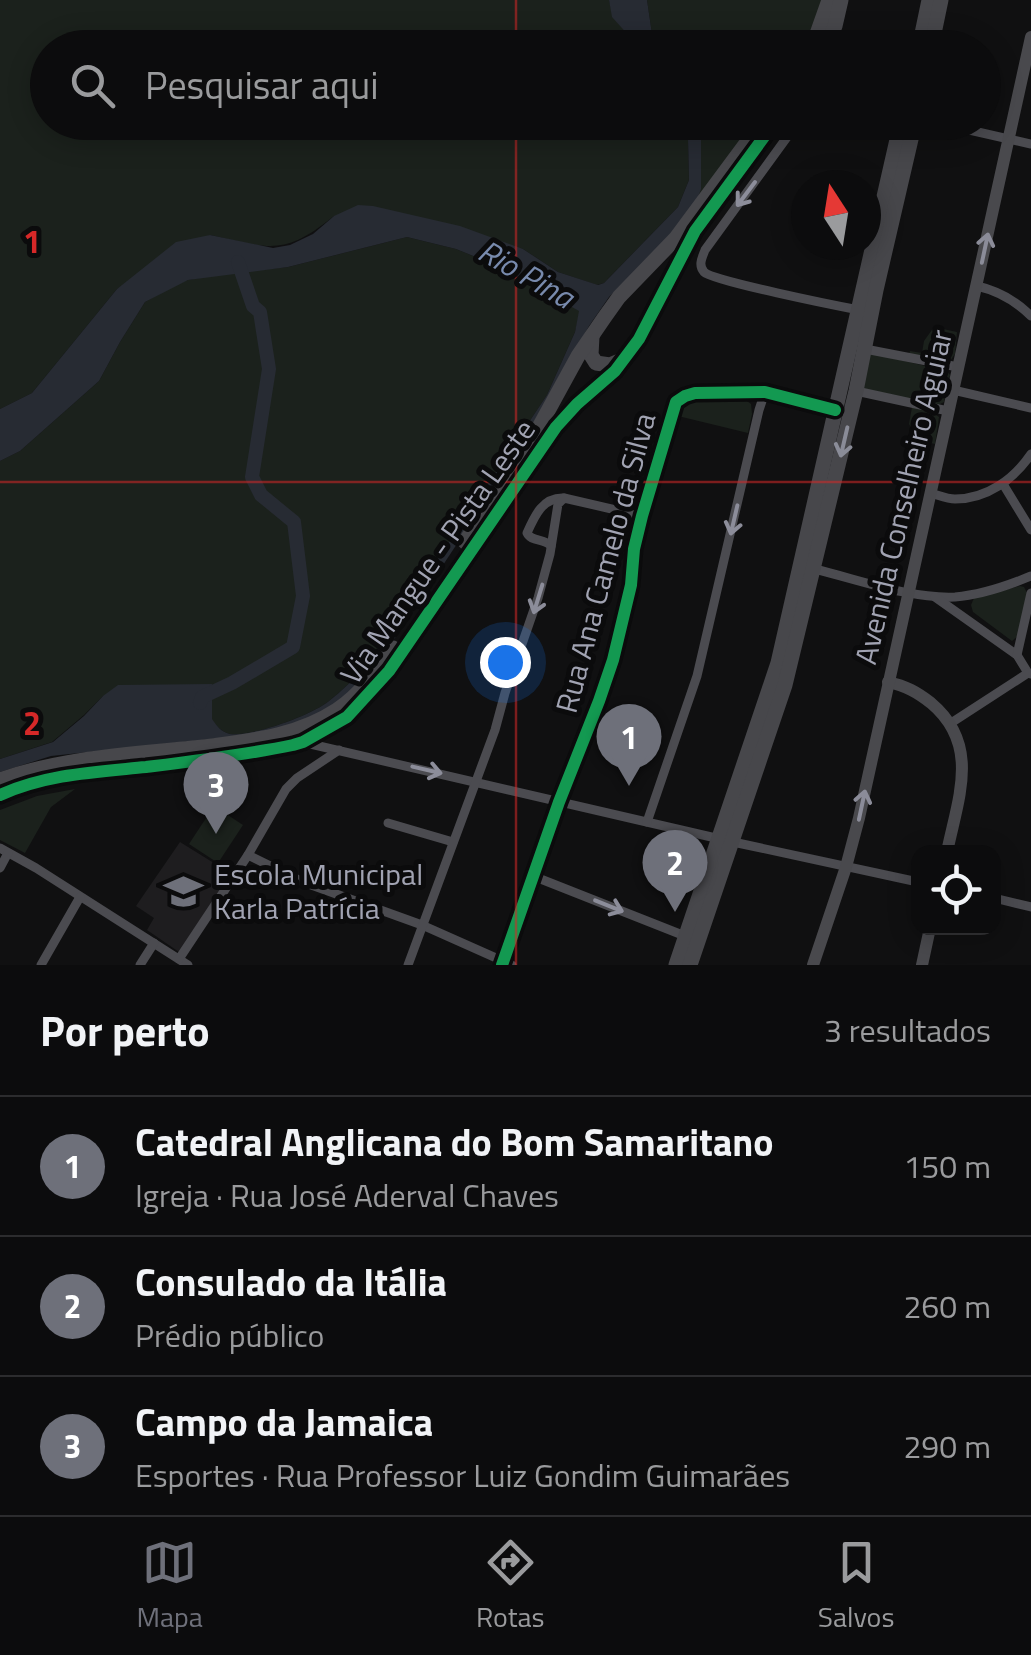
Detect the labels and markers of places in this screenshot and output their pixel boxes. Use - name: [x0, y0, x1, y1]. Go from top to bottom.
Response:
- pin: 1: [596, 704, 662, 786]
- pin: 3: [184, 752, 248, 834]
- pin: 2: [642, 830, 708, 912]
- place label: Escola Municipal Karla Patrícia: [214, 851, 423, 931]
- school or university icon: Escola Municipal Karla Patrícia: [163, 871, 205, 913]

